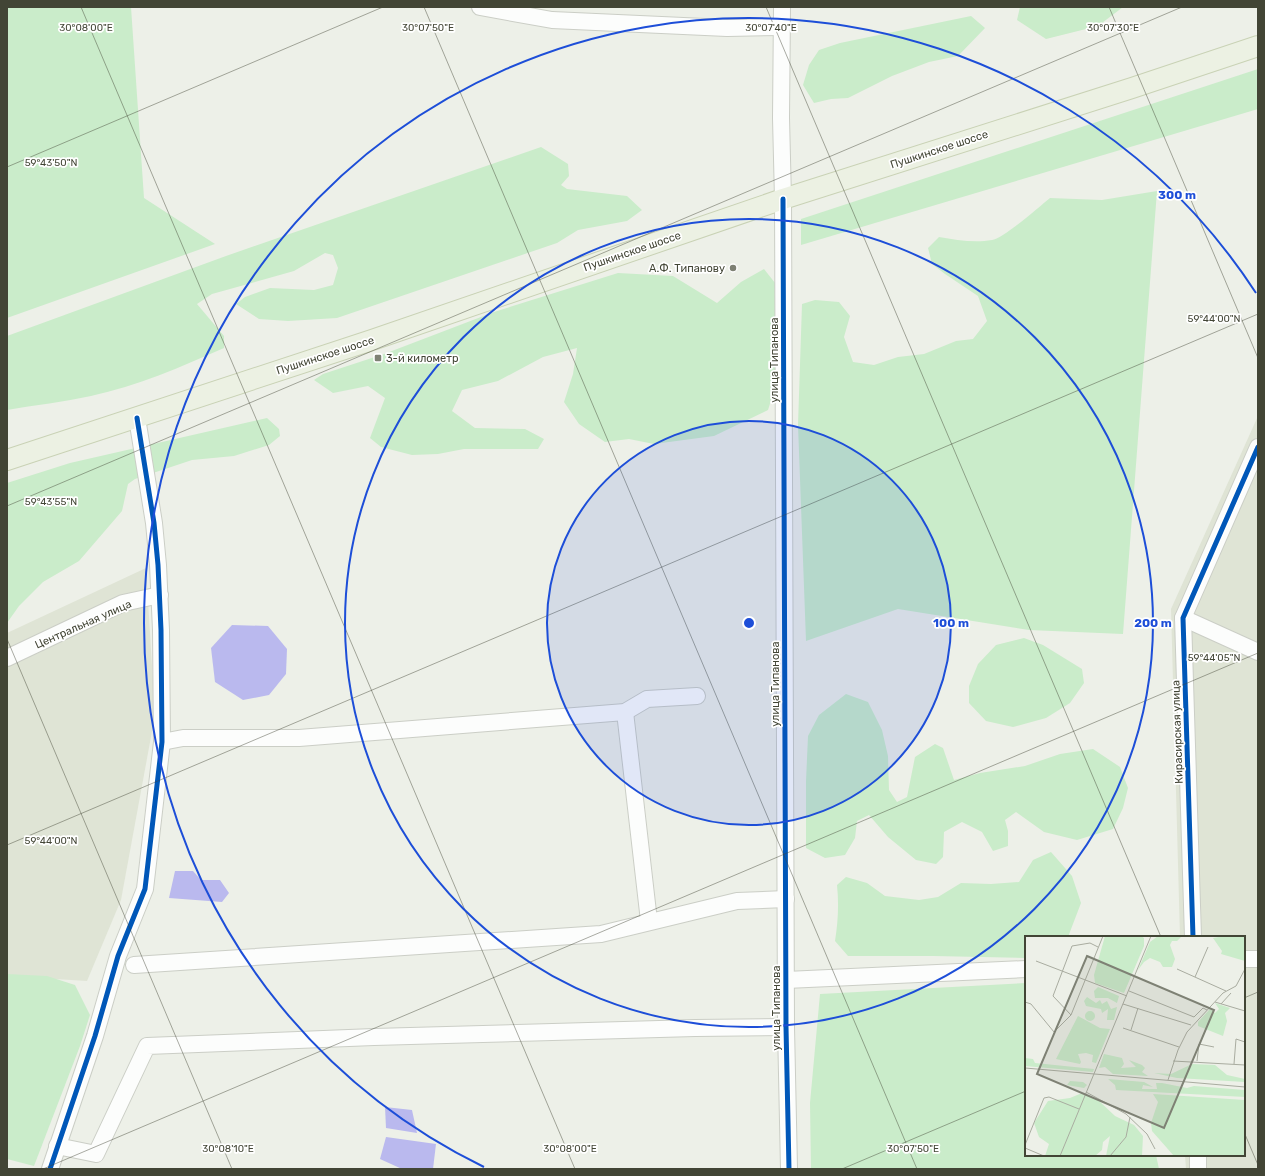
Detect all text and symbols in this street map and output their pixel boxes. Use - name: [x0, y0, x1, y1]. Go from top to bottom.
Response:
- text: 30°08'00"E: [59, 22, 113, 34]
- text: 30°07'50"E: [402, 22, 454, 34]
- text: 30°07'40"E: [745, 22, 797, 34]
- text: 30°07'30"E: [1087, 22, 1139, 34]
- street label: Пушкинское шоссе: [889, 128, 990, 171]
- text: 59°43'50"N: [25, 157, 77, 169]
- text: 300 m: [1158, 188, 1196, 202]
- street label: Пушкинское шоссе: [582, 229, 682, 274]
- place label: А.Ф. Типанову: [649, 262, 725, 275]
- marker: А.Ф. Типанову: [728, 263, 738, 273]
- text: 59°44'00"N: [1187, 313, 1241, 325]
- street label: улица Типанова: [768, 317, 781, 403]
- street label: Пушкинское шоссе: [275, 334, 376, 377]
- place label: 3-й километр: [386, 352, 458, 365]
- marker: 3-й километр: [373, 353, 383, 363]
- text: 59°43'55"N: [25, 496, 77, 508]
- street label: Центральная улица: [33, 597, 133, 652]
- centre of rings: [742, 616, 756, 630]
- text: 100 m: [933, 616, 969, 630]
- text: 200 m: [1134, 616, 1172, 630]
- street label: улица Типанова: [769, 641, 782, 727]
- text: 59°44'05"N: [1188, 652, 1240, 664]
- street label: Кирасирская улица: [1169, 680, 1186, 784]
- text: 59°44'00"N: [24, 835, 78, 847]
- inset map: [1025, 936, 1245, 1156]
- street label: улица Типанова: [770, 965, 783, 1051]
- text: 30°08'10"E: [202, 1143, 254, 1155]
- text: 30°08'00"E: [543, 1143, 597, 1155]
- text: 30°07'50"E: [887, 1143, 939, 1155]

